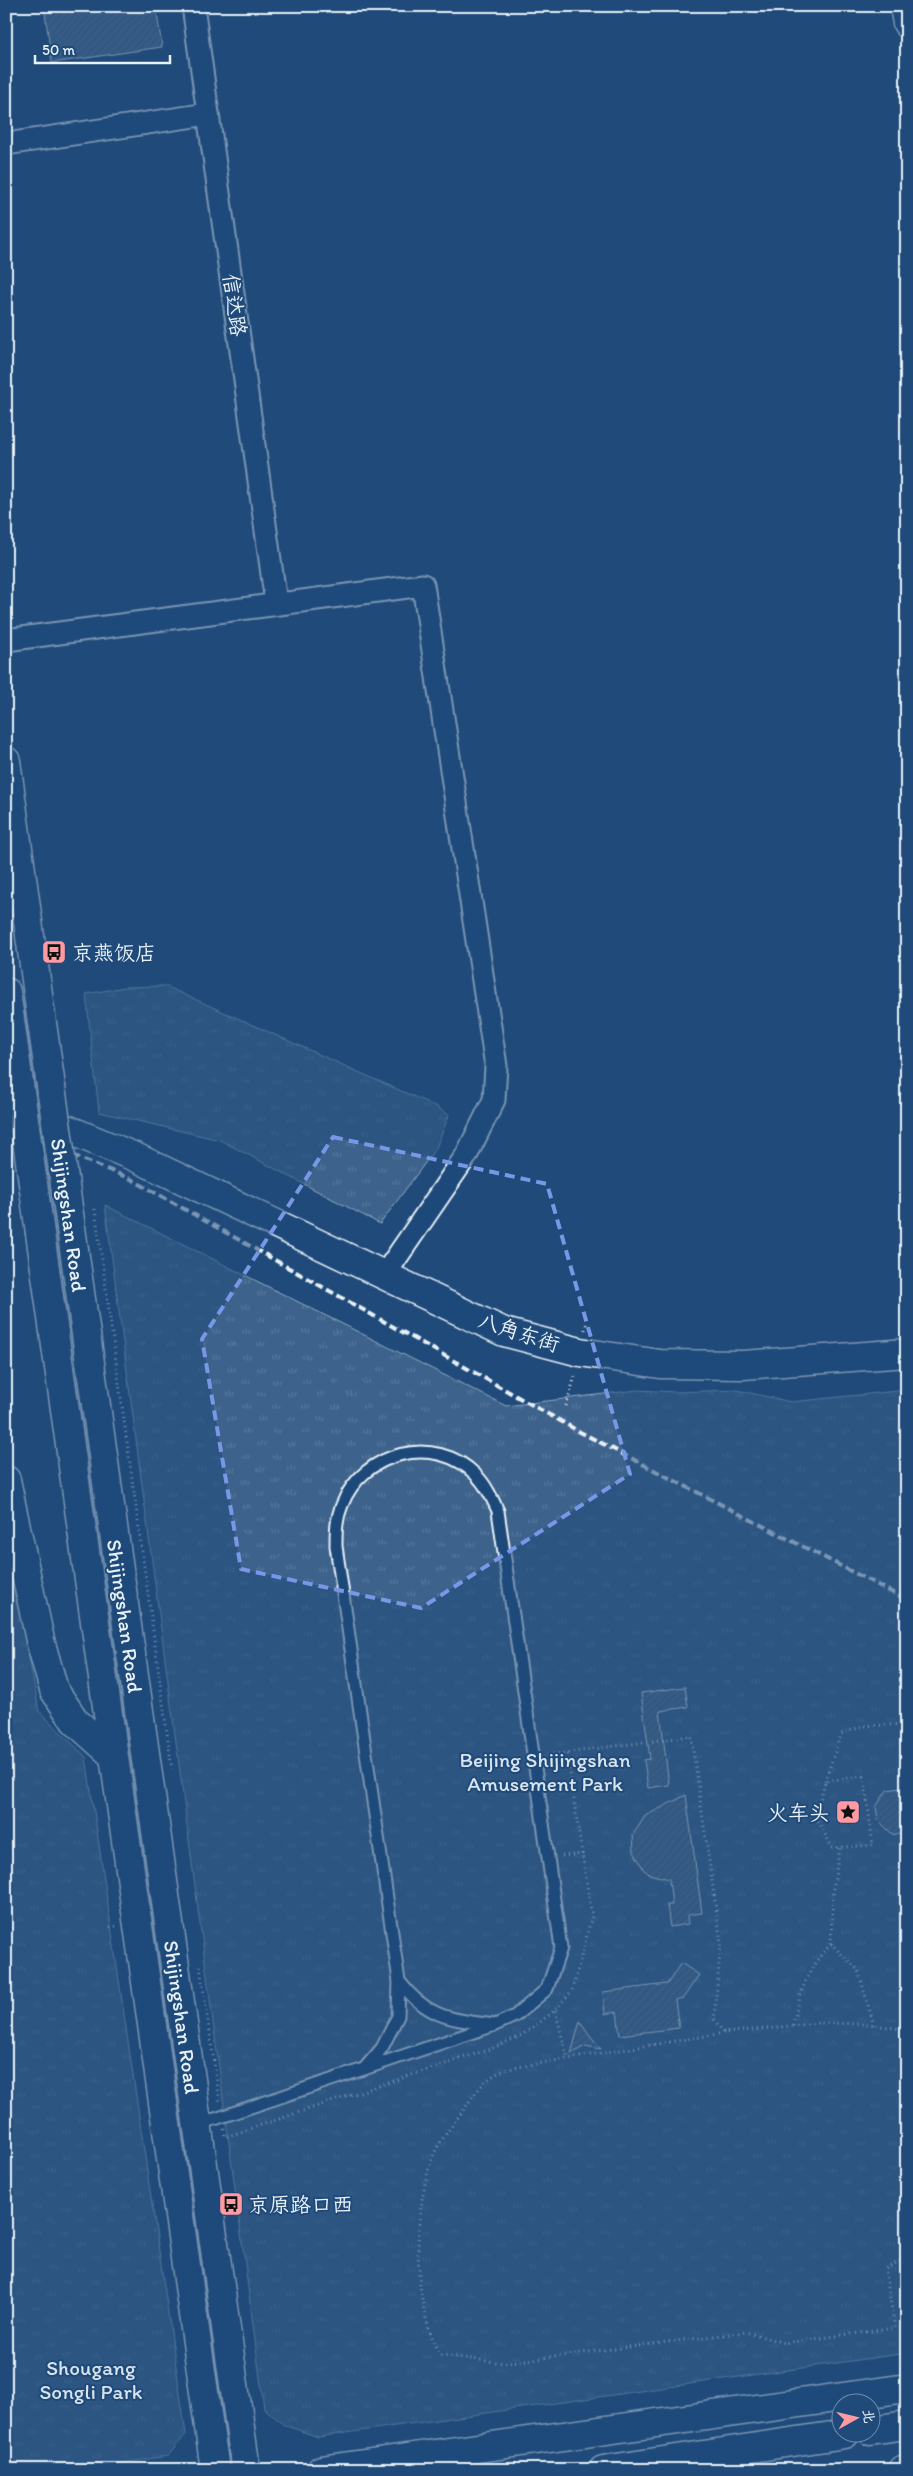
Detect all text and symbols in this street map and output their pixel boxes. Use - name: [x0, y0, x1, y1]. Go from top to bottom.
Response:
- scale bar: [35, 32, 170, 64]
- text: 50 m: [42, 41, 75, 59]
- street label: 信达路: [218, 272, 252, 338]
- bus stop icon: 京燕饭店: [41, 939, 67, 965]
- place label: 京燕饭店: [72, 940, 156, 965]
- street label: Shijingshan Road: [46, 1137, 92, 1293]
- street label: 八角东街: [475, 1307, 563, 1357]
- street label: Shijingshan Road: [102, 1538, 148, 1694]
- park label: Beijing Shijingshan Amusement Park: [459, 1747, 631, 1796]
- place icon: 火车头: [835, 1799, 861, 1825]
- place label: 火车头: [767, 1800, 830, 1825]
- street label: Shijingshan Road: [159, 1939, 205, 2095]
- bus stop icon: 京原路口西: [218, 2191, 244, 2217]
- place label: 京原路口西: [248, 2192, 353, 2217]
- park label: Shougang Songli Park: [39, 2355, 143, 2404]
- north arrow: [830, 2394, 880, 2444]
- text: 北: [859, 2408, 878, 2424]

